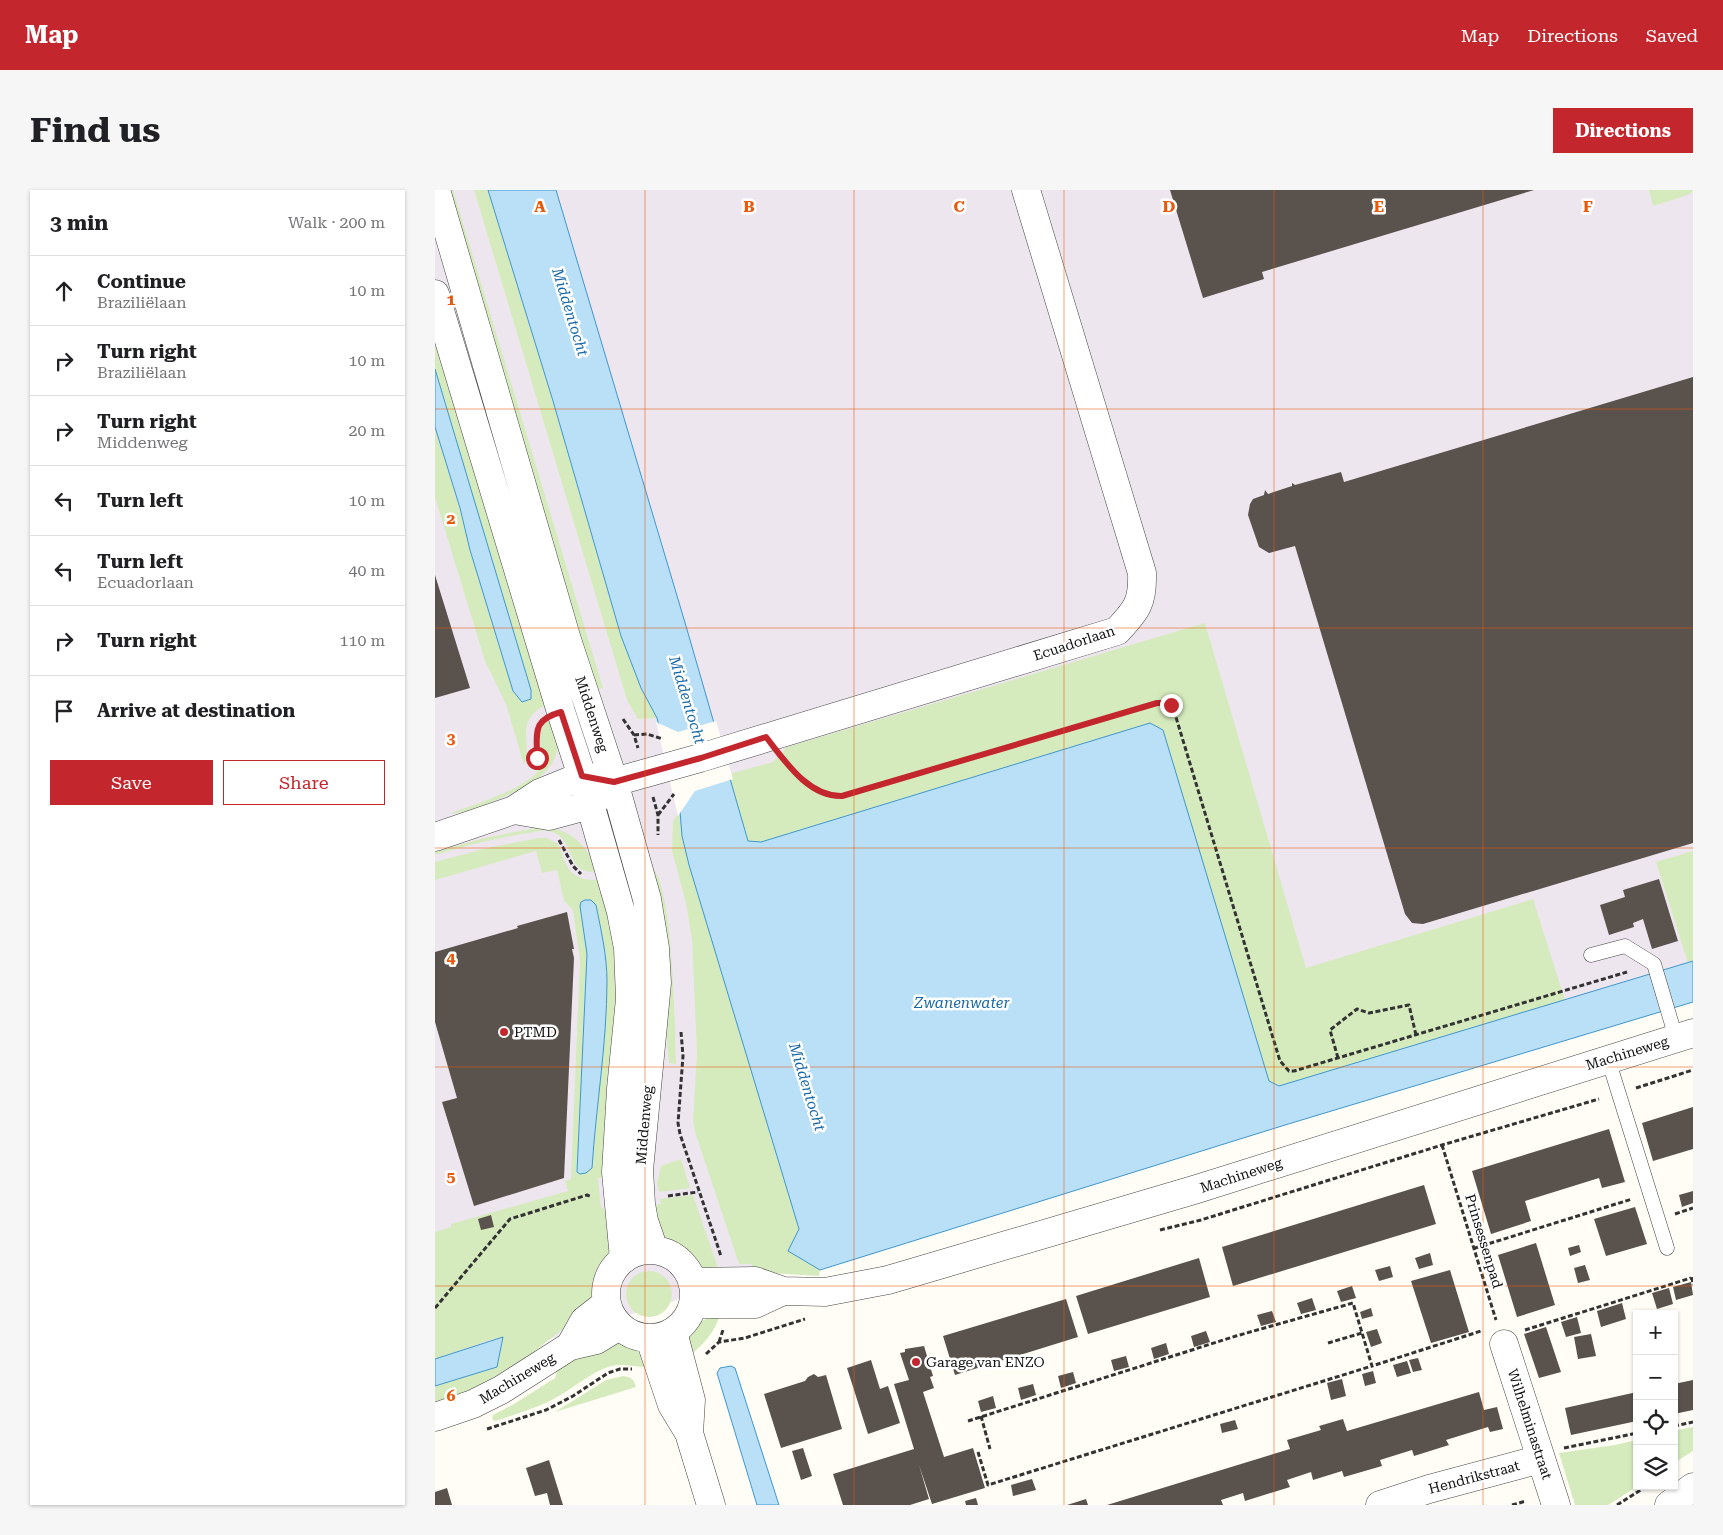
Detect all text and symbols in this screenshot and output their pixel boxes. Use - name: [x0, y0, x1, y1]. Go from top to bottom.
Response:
- text: Map: [25, 21, 79, 49]
- text: Map: [1461, 25, 1499, 46]
- text: Directions: [1527, 25, 1618, 46]
- text: Saved: [1646, 25, 1698, 46]
- button: Directions: [1553, 108, 1693, 153]
- text: Find us: [30, 110, 160, 151]
- text: A: [534, 197, 546, 216]
- text: B: [743, 197, 755, 216]
- text: C: [953, 197, 965, 216]
- text: D: [1163, 197, 1176, 216]
- text: E: [1374, 197, 1384, 216]
- text: F: [1583, 197, 1593, 216]
- text: 3 min: [50, 211, 108, 235]
- text: Walk · 200 m: [288, 213, 385, 232]
- water label: Middentocht: [548, 265, 592, 359]
- text: Continue: [97, 270, 186, 293]
- icon: ahead: [50, 277, 78, 305]
- text: 10 m: [348, 281, 385, 300]
- text: 1: [447, 290, 456, 309]
- text: Braziliëlaan: [97, 293, 187, 312]
- text: Turn right: [97, 340, 197, 363]
- icon: right: [50, 347, 78, 375]
- text: 10 m: [348, 351, 385, 370]
- text: Braziliëlaan: [97, 363, 187, 382]
- text: Turn right: [97, 410, 197, 433]
- icon: right: [50, 417, 78, 445]
- text: 20 m: [348, 421, 385, 440]
- text: Middenweg: [97, 433, 188, 452]
- icon: left: [50, 487, 78, 515]
- text: Turn left: [97, 489, 183, 512]
- text: 10 m: [348, 491, 385, 510]
- text: 2: [447, 509, 456, 528]
- text: Turn left: [97, 550, 183, 573]
- icon: left: [50, 557, 78, 585]
- text: 40 m: [348, 561, 385, 580]
- text: Ecuadorlaan: [97, 573, 194, 592]
- street label: Ecuadorlaan: [1031, 622, 1117, 664]
- icon: right: [50, 627, 78, 655]
- text: Turn right: [97, 629, 197, 652]
- text: 110 m: [339, 631, 385, 650]
- water label: Middentocht: [665, 653, 709, 747]
- street label: Middenweg: [572, 674, 612, 754]
- route end: [1160, 694, 1183, 717]
- icon: arrive: [50, 697, 78, 725]
- text: Arrive at destination: [97, 699, 295, 722]
- text: 3: [447, 729, 456, 748]
- route start: [526, 747, 549, 770]
- button: Save: [50, 760, 213, 805]
- button: Share: [223, 760, 385, 805]
- text: 4: [447, 948, 456, 967]
- water label: Zwanenwater: [913, 994, 1010, 1012]
- place label: PTMD: [514, 1024, 557, 1040]
- marker: PTMD: [498, 1026, 510, 1038]
- street label: Machineweg: [1584, 1033, 1670, 1073]
- water label: Middentocht: [785, 1040, 829, 1134]
- street label: Middenweg: [633, 1085, 655, 1165]
- street label: Machineweg: [1198, 1154, 1284, 1196]
- text: 5: [447, 1167, 456, 1186]
- street label: Prinsessenpad: [1462, 1192, 1506, 1290]
- map controls: [1633, 1310, 1678, 1490]
- button: +: [1633, 1310, 1678, 1355]
- street label: Machineweg: [476, 1349, 558, 1407]
- place label: Garage van ENZO: [926, 1354, 1045, 1370]
- button: −: [1633, 1355, 1678, 1400]
- marker: Garage van ENZO: [910, 1356, 922, 1368]
- street label: Wilhelminastraat: [1505, 1367, 1555, 1481]
- text: 6: [447, 1386, 456, 1405]
- button: locate: [1633, 1400, 1678, 1445]
- button: layers: [1633, 1445, 1678, 1490]
- street label: Hendrikstraat: [1427, 1457, 1521, 1497]

